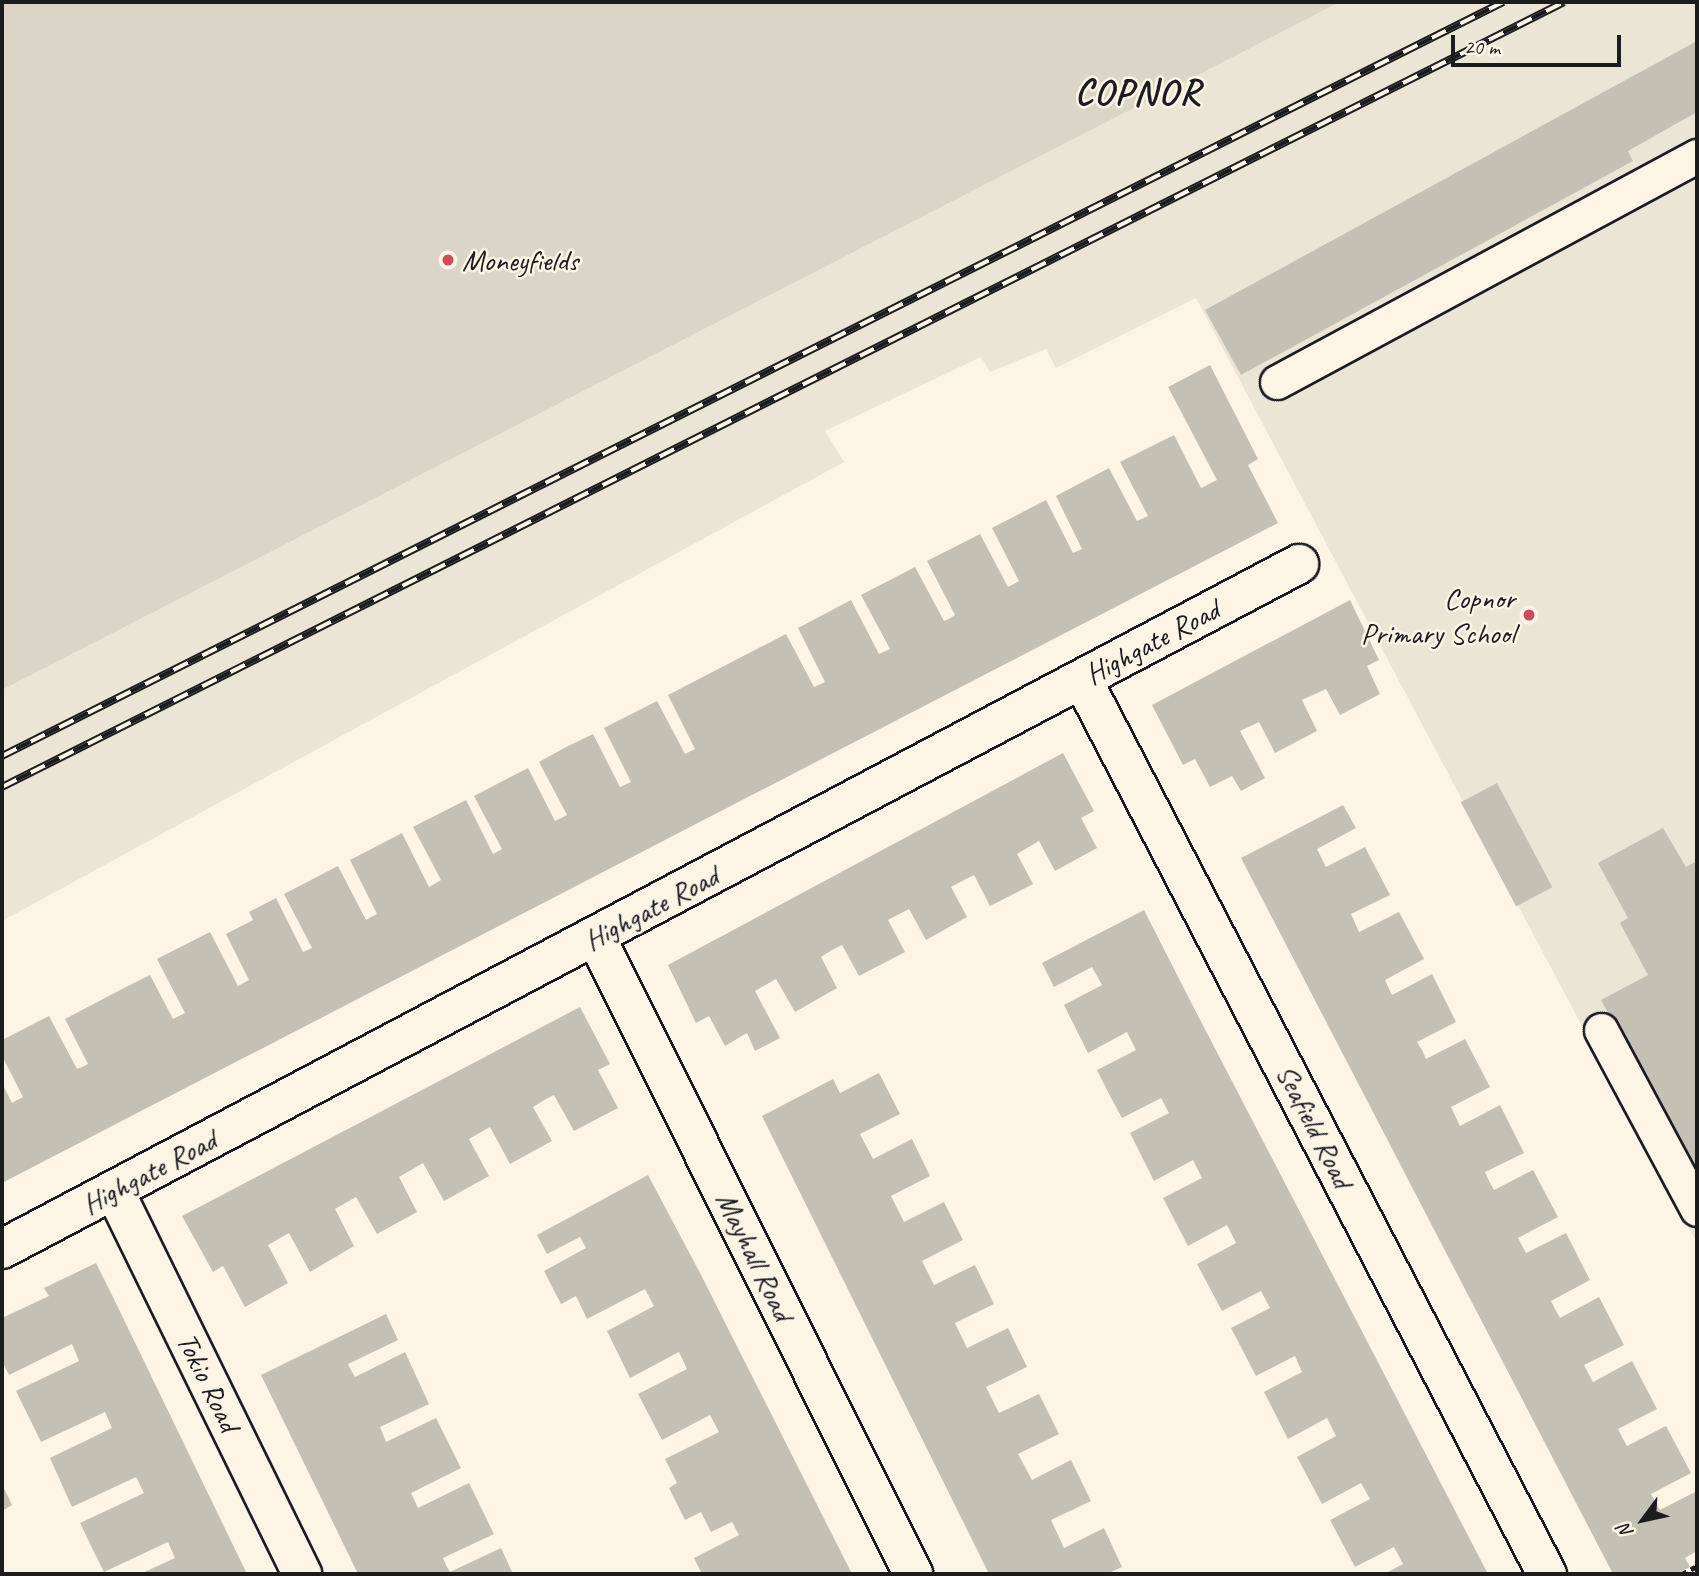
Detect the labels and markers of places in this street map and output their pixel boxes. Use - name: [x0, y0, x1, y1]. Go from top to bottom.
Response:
- place label: Moneyfields: [462, 242, 578, 278]
- marker: Moneyfields: [440, 252, 456, 268]
- place label: Copnor Primary School: [1361, 580, 1515, 650]
- marker: Copnor Primary School: [1521, 607, 1537, 623]

